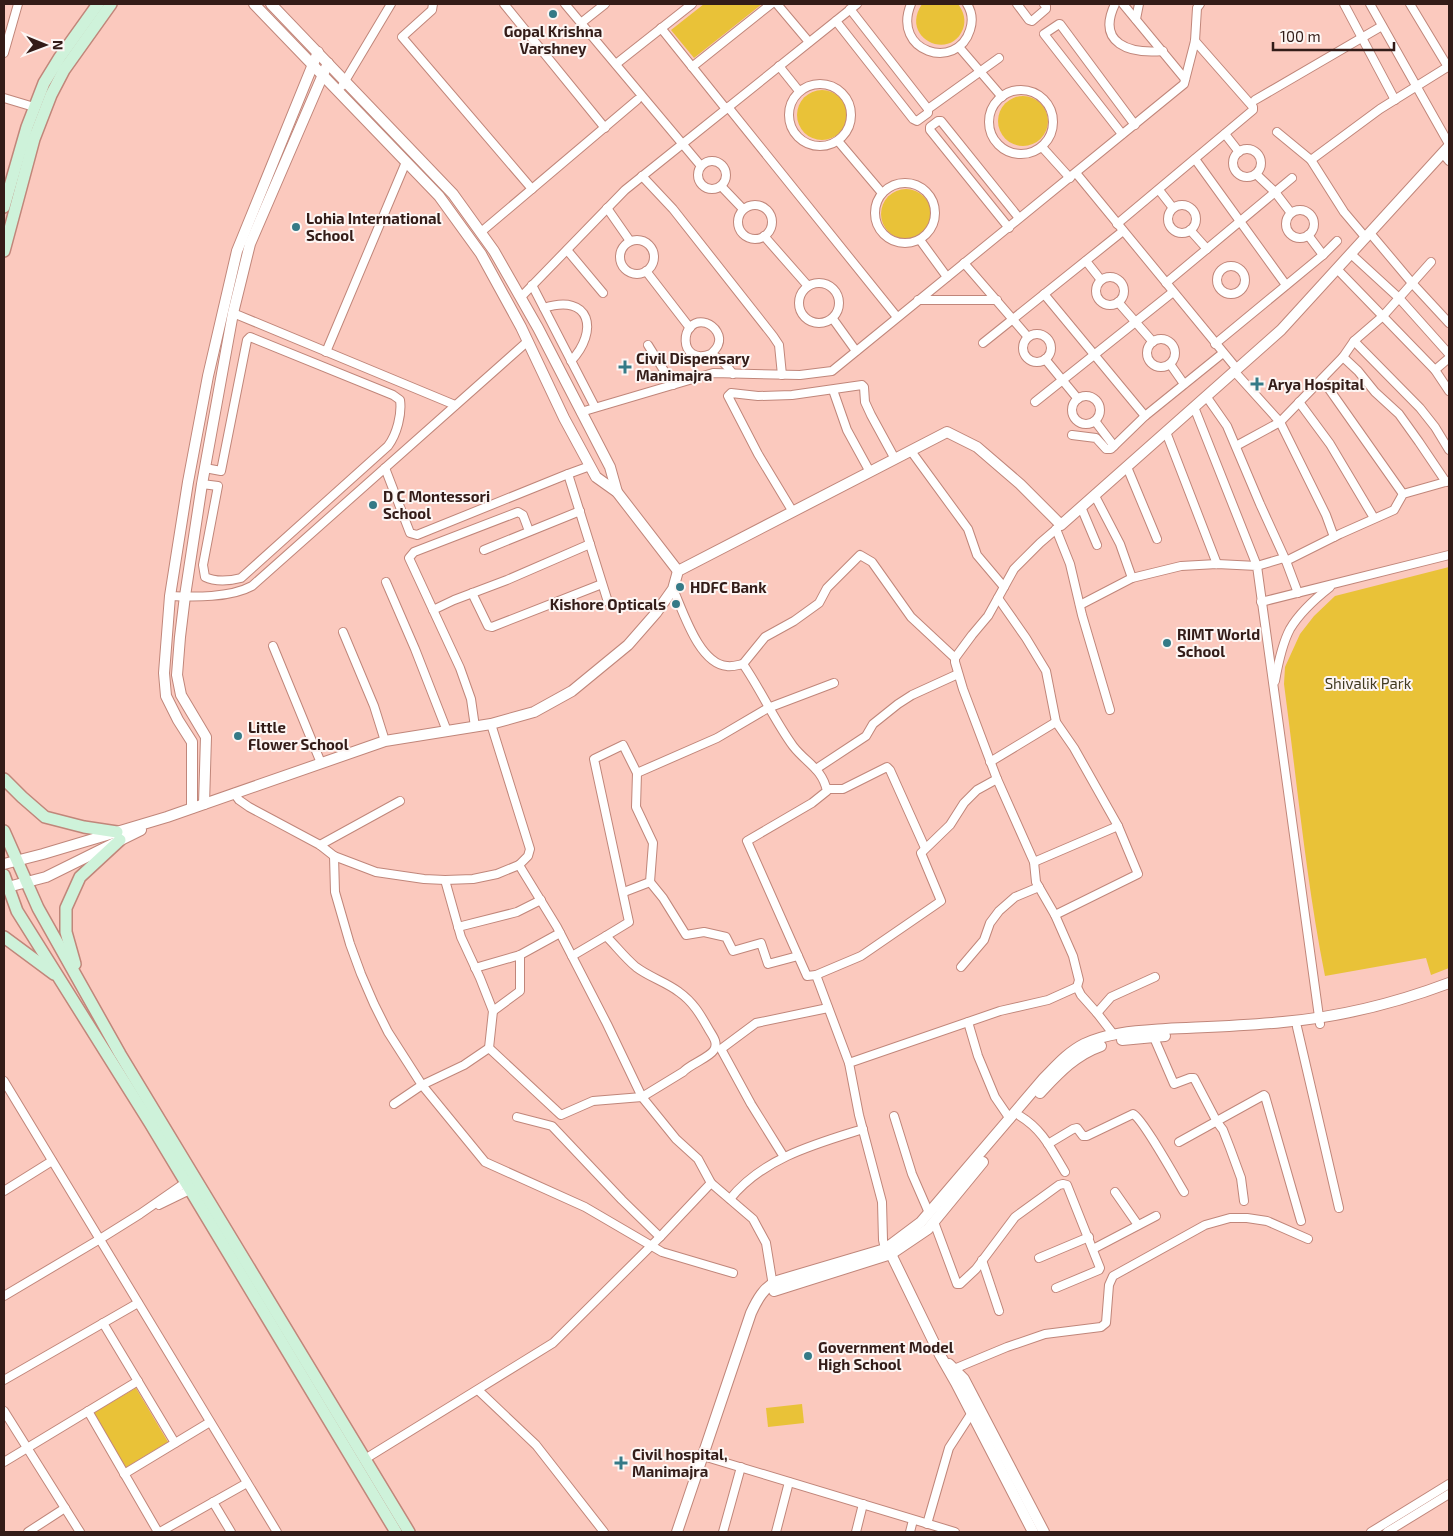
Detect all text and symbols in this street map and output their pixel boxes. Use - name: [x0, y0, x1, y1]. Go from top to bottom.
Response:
- marker: Gopal Krishna Varshney: [547, 8, 559, 20]
- north arrow: [20, 20, 70, 70]
- scale bar: [1273, 20, 1394, 52]
- place label: Gopal Krishna Varshney: [504, 22, 602, 58]
- text: 100 m: [1280, 27, 1321, 45]
- text: N: [50, 40, 67, 50]
- place label: Lohia International School: [306, 209, 442, 244]
- marker: Lohia International School: [290, 221, 302, 233]
- place label: Civil Dispensary Manimajra: [636, 349, 750, 384]
- marker: Civil Dispensary Manimajra: [618, 360, 632, 374]
- place label: Arya Hospital: [1268, 375, 1364, 394]
- marker: Arya Hospital: [1250, 377, 1264, 391]
- place label: D C Montessori School: [383, 487, 490, 522]
- marker: D C Montessori School: [367, 499, 379, 511]
- place label: HDFC Bank: [690, 578, 767, 596]
- marker: HDFC Bank: [674, 581, 686, 593]
- place label: Kishore Opticals: [550, 595, 666, 613]
- marker: Kishore Opticals: [670, 598, 682, 610]
- place label: RIMT World School: [1177, 625, 1260, 660]
- marker: RIMT World School: [1161, 637, 1173, 649]
- park label: Shivalik Park: [1325, 674, 1412, 692]
- place label: Little Flower School: [248, 718, 349, 753]
- marker: Little Flower School: [232, 730, 244, 742]
- place label: Government Model High School: [818, 1338, 954, 1373]
- marker: Government Model High School: [802, 1350, 814, 1362]
- place label: Civil hospital, Manimajra: [632, 1445, 728, 1480]
- marker: Civil hospital, Manimajra: [614, 1456, 628, 1470]

